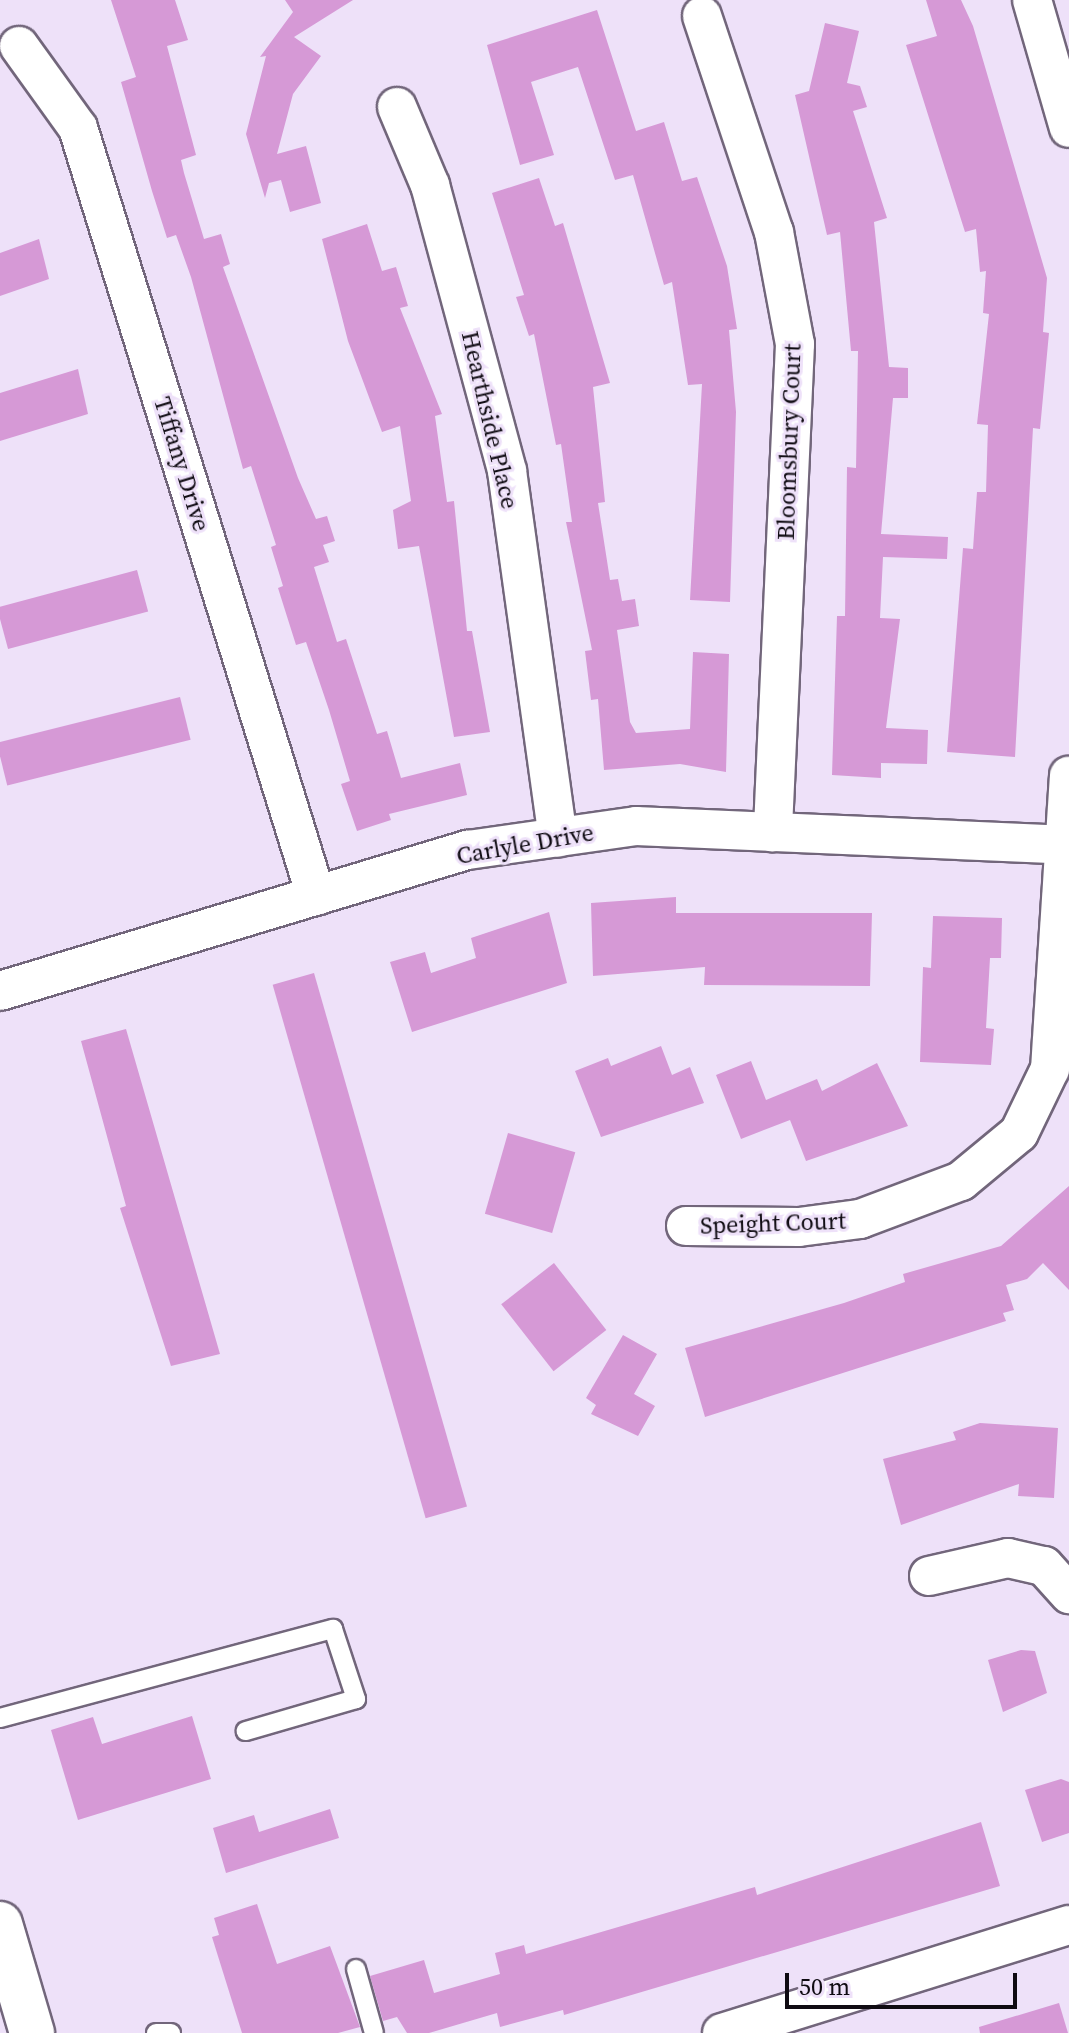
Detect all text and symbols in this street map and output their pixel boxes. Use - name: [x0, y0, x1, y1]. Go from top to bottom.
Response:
- street label: Hearthside Place: [456, 328, 524, 512]
- street label: Bloomsbury Court: [771, 343, 807, 541]
- street label: Tiffany Drive: [148, 393, 216, 535]
- street label: Carlyle Drive: [454, 818, 596, 870]
- street label: Speight Court: [700, 1206, 846, 1240]
- scale bar: [789, 1957, 1021, 2007]
- text: 50 m: [799, 1970, 850, 2003]

